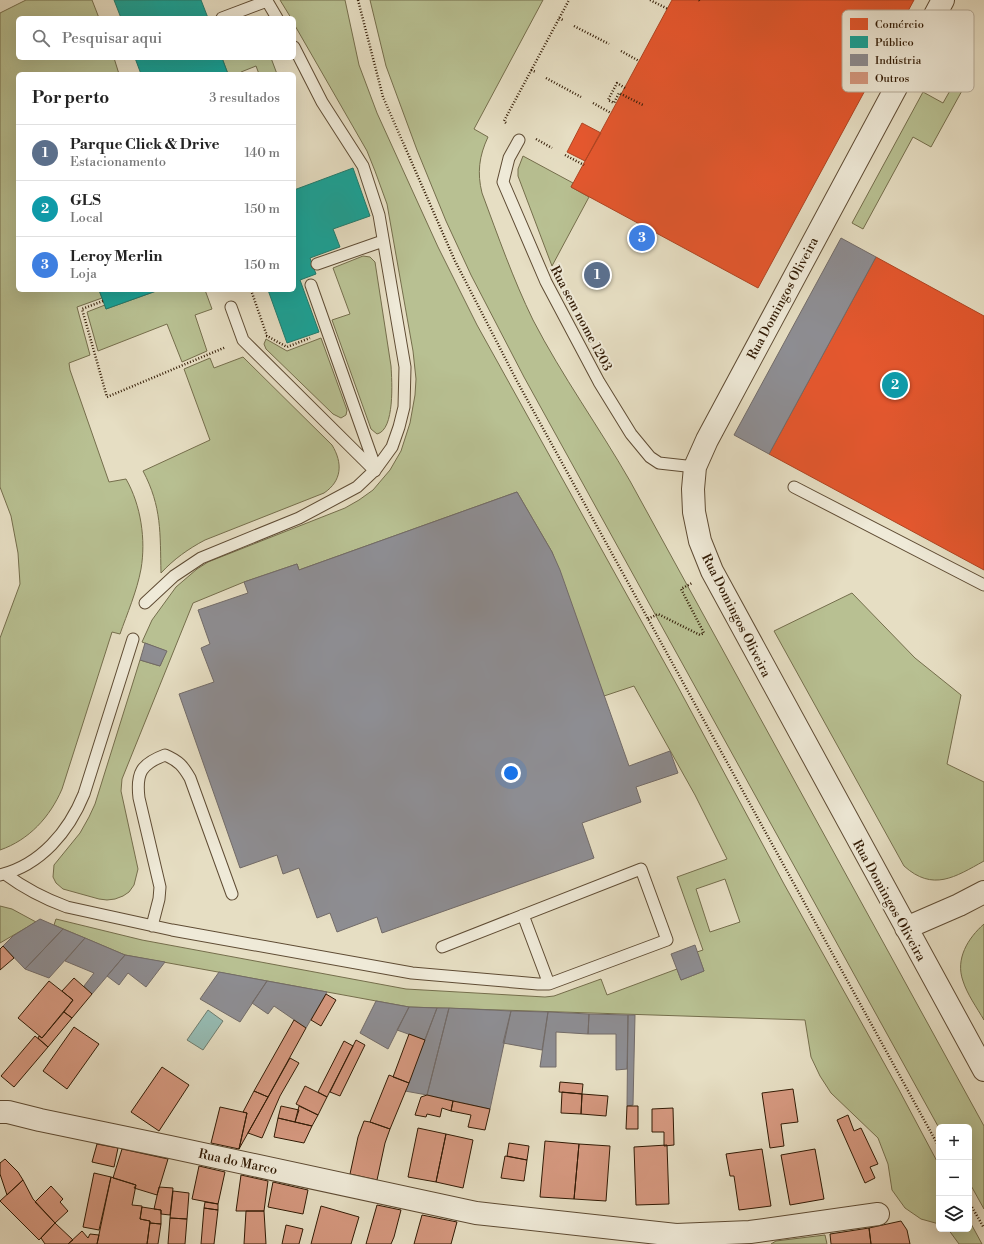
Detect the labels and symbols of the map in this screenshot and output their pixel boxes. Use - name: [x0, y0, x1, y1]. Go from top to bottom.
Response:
- legend: [842, 10, 974, 92]
- text: Comércio: [875, 18, 924, 32]
- text: Público: [875, 36, 914, 50]
- text: Indústria: [875, 54, 922, 68]
- text: Outros: [875, 72, 910, 86]
- pin: 3: [629, 223, 655, 253]
- street label: Rua Domingos Oliveira: [744, 234, 822, 362]
- pin: 1: [584, 260, 610, 290]
- street label: Rua sem nome 1203: [548, 263, 616, 373]
- pin: 2: [882, 370, 908, 400]
- street label: Rua Domingos Oliveira: [698, 551, 774, 680]
- your location: [501, 763, 521, 783]
- street label: Rua Domingos Oliveira: [849, 837, 929, 964]
- street label: Rua do Marco: [197, 1146, 279, 1178]

